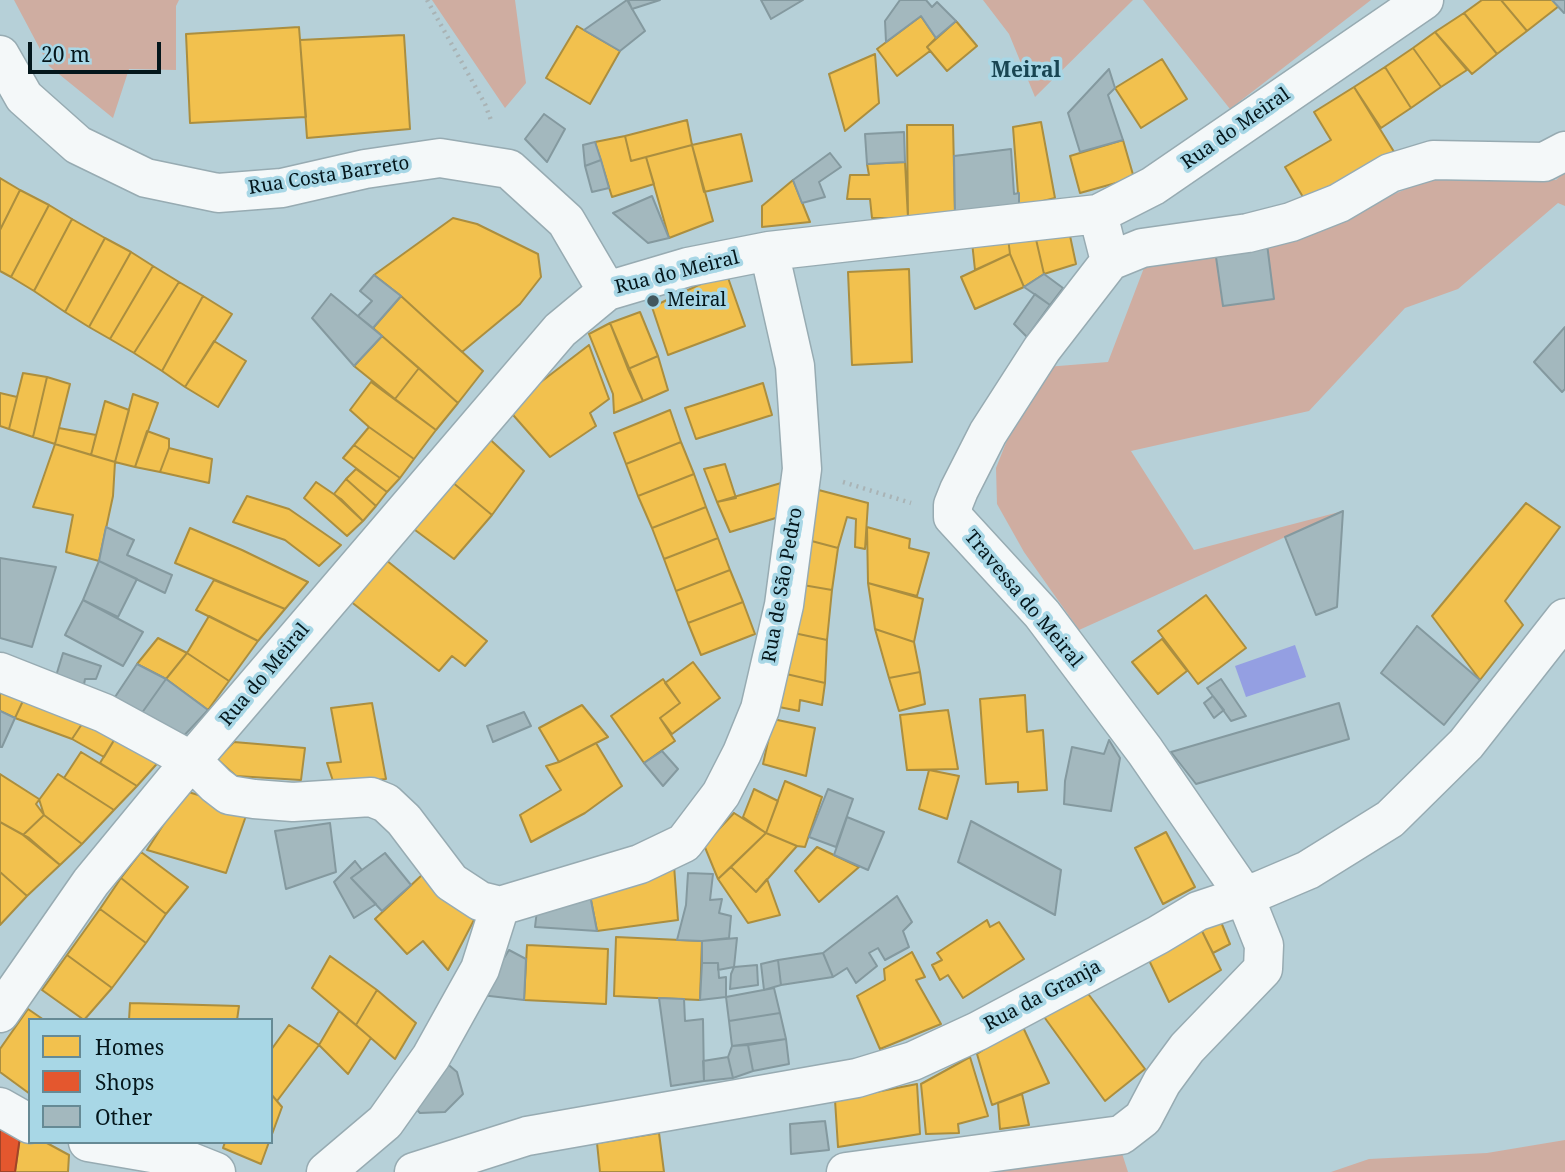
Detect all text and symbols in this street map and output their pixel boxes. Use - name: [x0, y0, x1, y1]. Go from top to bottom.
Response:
- scale bar: [32, 28, 164, 72]
- text: 20 m: [41, 40, 90, 68]
- district label: Meiral: [991, 58, 1061, 84]
- street label: Rua do Meiral: [1177, 83, 1295, 175]
- street label: Rua Costa Barreto: [247, 152, 411, 200]
- street label: Rua do Meiral: [613, 247, 741, 299]
- place label: Meiral: [667, 290, 726, 312]
- marker: Meiral: [645, 293, 661, 309]
- street label: Rua de São Pedro: [758, 506, 808, 664]
- street label: Travessa do Meiral: [959, 526, 1087, 672]
- street label: Rua do Meiral: [215, 619, 315, 731]
- street label: Rua da Granja: [981, 956, 1105, 1036]
- legend: [28, 1018, 273, 1144]
- text: Homes: [95, 1033, 164, 1061]
- text: Shops: [95, 1068, 154, 1096]
- text: Other: [95, 1103, 152, 1131]

